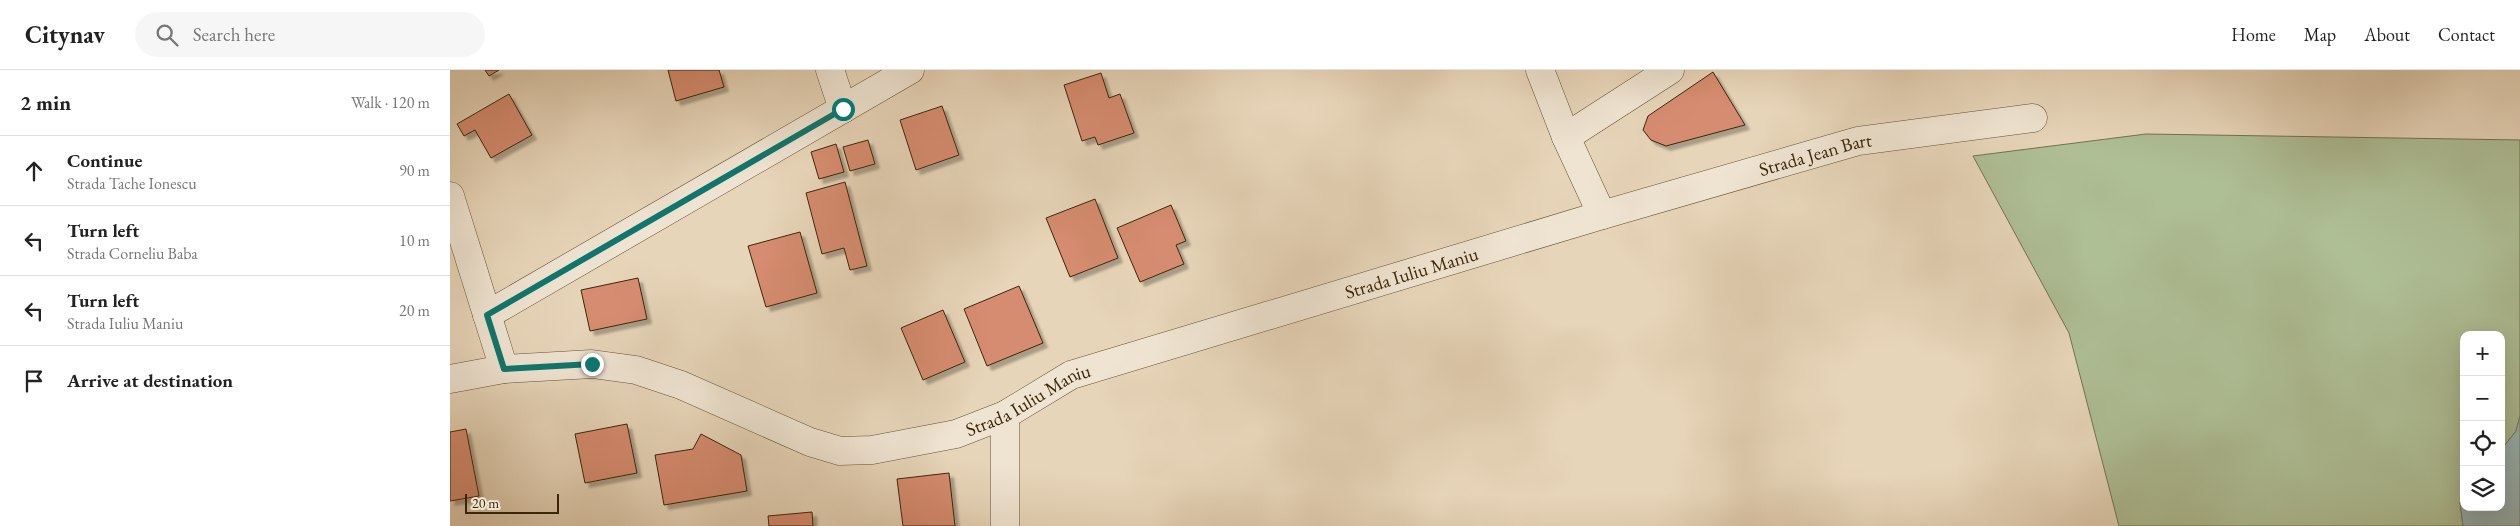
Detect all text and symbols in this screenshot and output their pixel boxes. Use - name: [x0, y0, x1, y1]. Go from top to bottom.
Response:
- search box: [135, 12, 485, 57]
- text: Citynav: [25, 19, 105, 50]
- icon: search: [153, 21, 181, 49]
- text: Search here: [193, 22, 275, 47]
- text: Home: [2231, 23, 2276, 46]
- text: Map: [2304, 23, 2336, 46]
- text: About: [2364, 23, 2410, 46]
- text: Contact: [2438, 23, 2495, 46]
- text: 2 min: [20, 89, 71, 116]
- text: Walk · 120 m: [351, 92, 430, 113]
- route start: [832, 98, 855, 121]
- street label: Strada Jean Bart: [1756, 127, 1873, 182]
- text: Continue: [67, 148, 142, 173]
- icon: ahead: [20, 157, 48, 185]
- text: 90 m: [399, 160, 430, 181]
- text: Strada Tache Ionescu: [67, 173, 197, 194]
- text: Turn left: [67, 218, 139, 243]
- icon: left: [20, 227, 48, 255]
- text: 10 m: [399, 230, 430, 251]
- street label: Strada Iuliu Maniu: [1342, 241, 1481, 304]
- text: Strada Corneliu Baba: [67, 243, 198, 264]
- text: Turn left: [67, 288, 139, 313]
- icon: left: [20, 297, 48, 325]
- text: 20 m: [399, 300, 430, 321]
- text: Strada Iuliu Maniu: [67, 313, 183, 334]
- map controls: [2460, 331, 2505, 511]
- button: +: [2460, 331, 2505, 376]
- route end: [581, 353, 604, 376]
- street label: Strada Iuliu Maniu: [962, 357, 1093, 442]
- icon: arrive: [20, 367, 48, 395]
- text: Arrive at destination: [67, 368, 233, 393]
- button: −: [2460, 376, 2505, 421]
- button: locate: [2460, 421, 2505, 466]
- button: layers: [2460, 466, 2505, 511]
- scale bar: [465, 491, 559, 514]
- text: 20 m: [472, 494, 499, 512]

